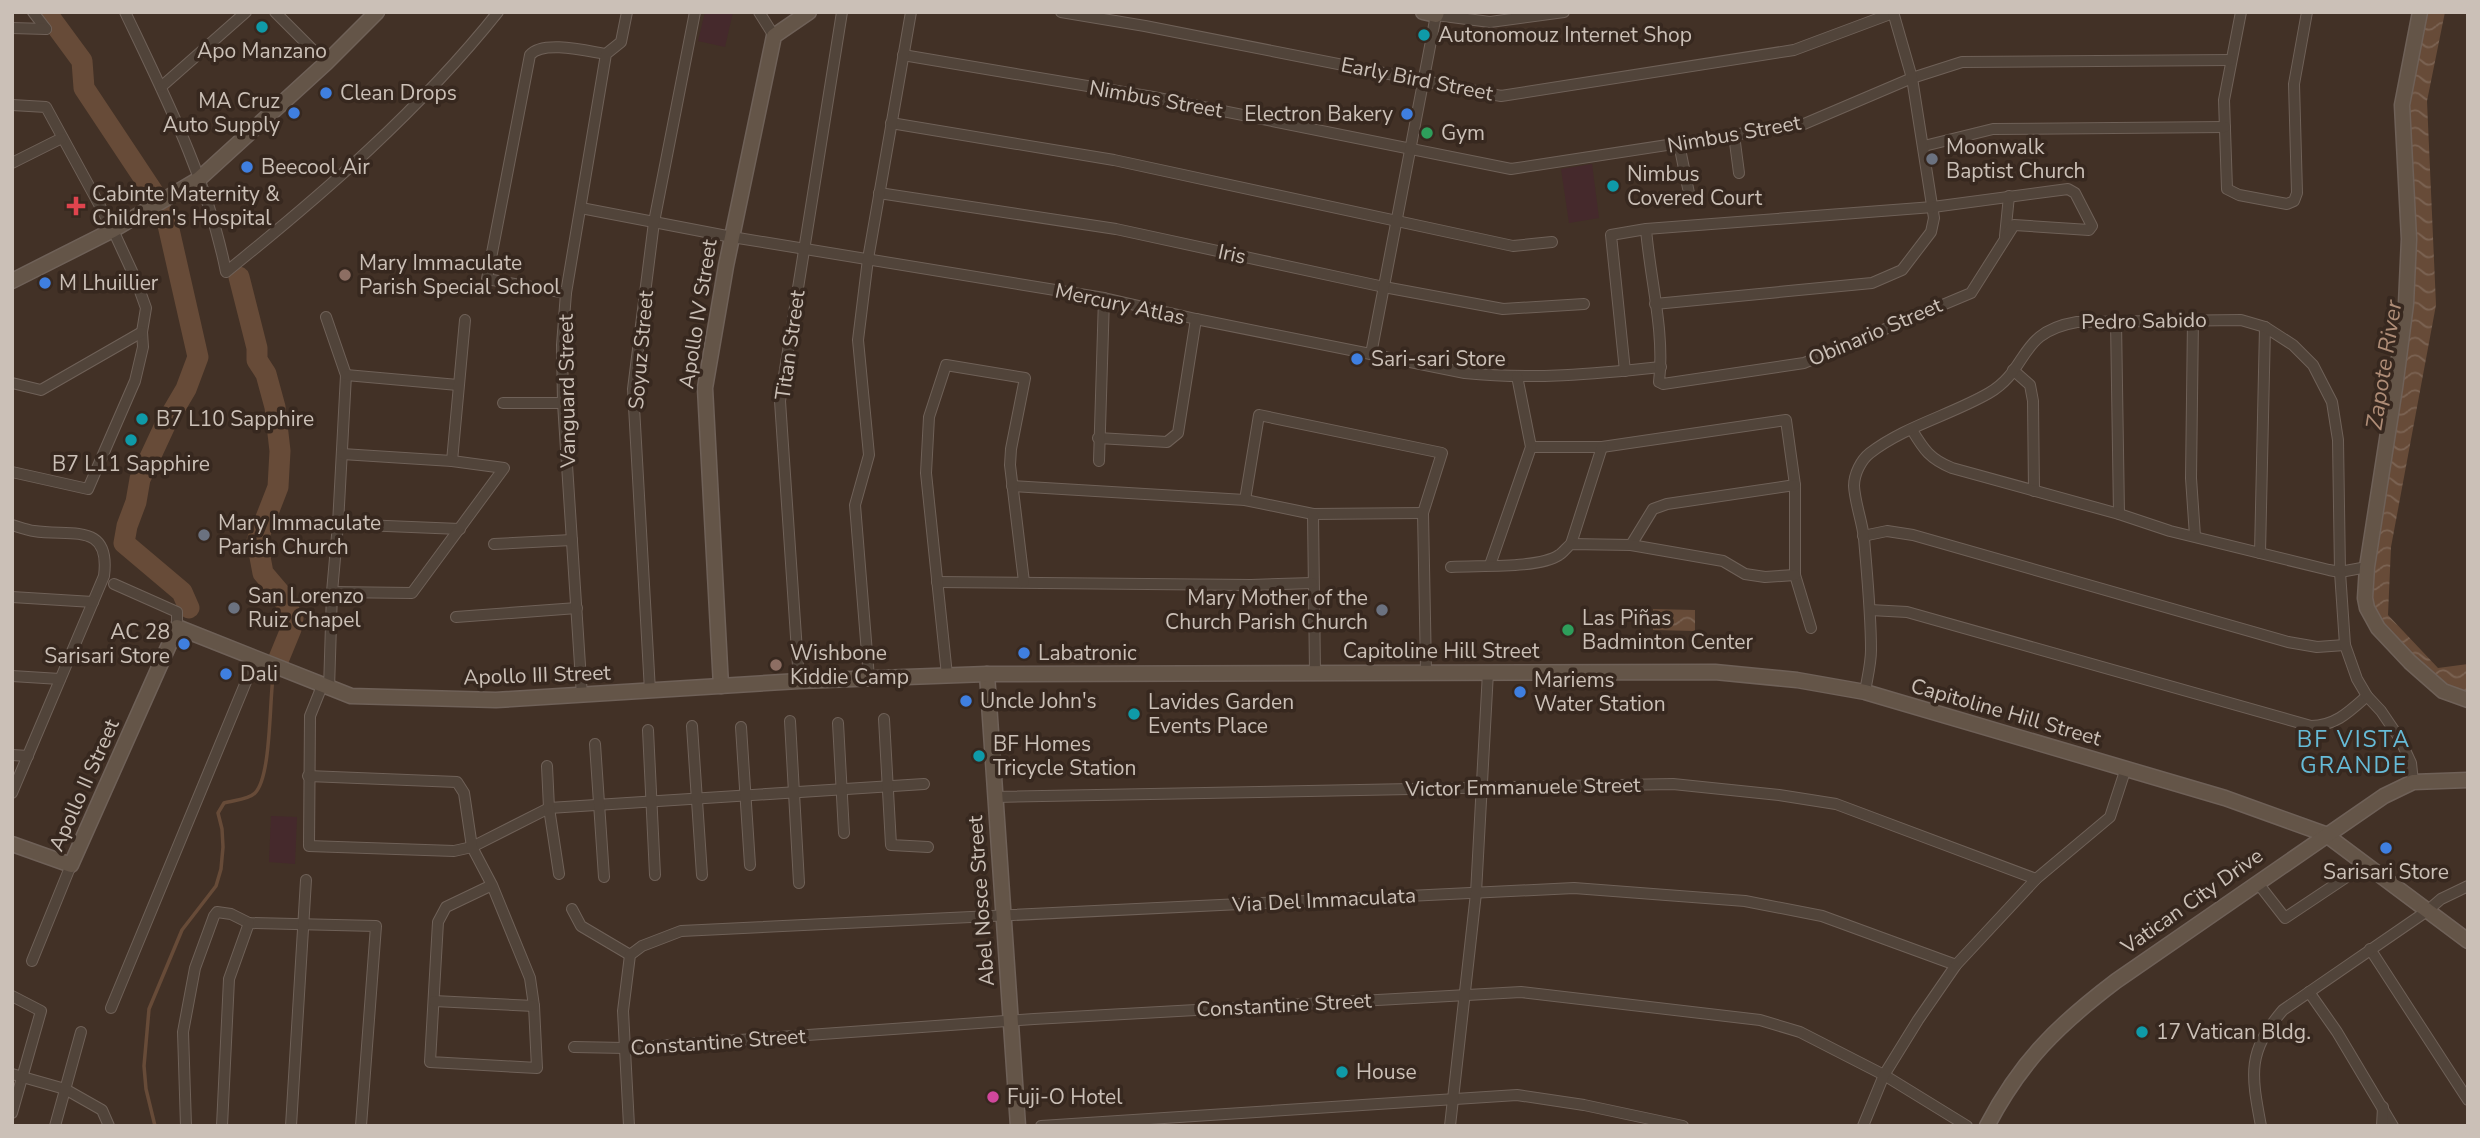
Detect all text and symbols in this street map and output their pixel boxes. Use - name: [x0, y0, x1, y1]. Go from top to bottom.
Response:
- marker: Apo Manzano: [254, 19, 270, 35]
- place label: Autonomouz Internet Shop: [1438, 21, 1692, 49]
- marker: Autonomouz Internet Shop: [1416, 27, 1432, 43]
- place label: Apo Manzano: [197, 37, 327, 65]
- street label: Early Bird Street: [1339, 51, 1496, 108]
- street label: Nimbus Street: [1087, 73, 1226, 125]
- place label: Clean Drops: [340, 79, 457, 107]
- marker: Clean Drops: [318, 85, 334, 101]
- place label: MA Cruz Auto Supply: [163, 87, 280, 139]
- place label: Electron Bakery: [1244, 100, 1393, 128]
- marker: MA Cruz Auto Supply: [286, 105, 302, 121]
- marker: Electron Bakery: [1399, 106, 1415, 122]
- street label: Nimbus Street: [1665, 108, 1804, 160]
- place label: Gym: [1441, 119, 1485, 147]
- marker: Gym: [1419, 125, 1435, 141]
- place label: Moonwalk Baptist Church: [1946, 133, 2085, 185]
- marker: Moonwalk Baptist Church: [1924, 151, 1940, 167]
- place label: Beecool Air: [261, 153, 370, 181]
- marker: Beecool Air: [239, 159, 255, 175]
- place label: Nimbus Covered Court: [1627, 160, 1763, 212]
- marker: Nimbus Covered Court: [1605, 178, 1621, 194]
- place label: Cabinte Maternity & Children's Hospital: [92, 180, 280, 232]
- marker: Cabinte Maternity & Children's Hospital: [66, 196, 86, 216]
- street label: Apollo IV Street: [672, 237, 724, 391]
- street label: Iris: [1215, 237, 1249, 271]
- place label: Mary Immaculate Parish Special School: [359, 249, 561, 301]
- marker: Mary Immaculate Parish Special School: [337, 267, 353, 283]
- place label: M Lhuillier: [59, 269, 159, 297]
- marker: M Lhuillier: [37, 275, 53, 291]
- street label: Mercury Atlas: [1052, 277, 1188, 331]
- street label: Titan Street: [768, 288, 812, 402]
- street label: Soyuz Street: [622, 289, 660, 411]
- street label: Obinario Street: [1804, 291, 1947, 373]
- water label: Zapote River: [2358, 297, 2410, 432]
- street label: Pedro Sabido: [2081, 306, 2207, 336]
- street label: Vanguard Street: [552, 313, 582, 469]
- place label: Sari-sari Store: [1371, 345, 1506, 373]
- marker: Sari-sari Store: [1349, 351, 1365, 367]
- place label: B7 L10 Sapphire: [156, 405, 314, 433]
- marker: B7 L10 Sapphire: [134, 411, 150, 427]
- marker: B7 L11 Sapphire: [123, 432, 139, 448]
- place label: B7 L11 Sapphire: [52, 450, 210, 478]
- place label: Mary Immaculate Parish Church: [218, 509, 381, 561]
- marker: Mary Immaculate Parish Church: [196, 527, 212, 543]
- place label: San Lorenzo Ruiz Chapel: [248, 582, 364, 634]
- place label: Mary Mother of the Church Parish Church: [1165, 584, 1368, 636]
- marker: San Lorenzo Ruiz Chapel: [226, 600, 242, 616]
- marker: Mary Mother of the Church Parish Church: [1374, 602, 1390, 618]
- place label: Las Piñas Badminton Center: [1582, 604, 1754, 656]
- place label: AC 28 Sarisari Store: [44, 618, 170, 670]
- marker: Las Piñas Badminton Center: [1560, 622, 1576, 638]
- marker: AC 28 Sarisari Store: [176, 636, 192, 652]
- street label: Capitoline Hill Street: [1343, 637, 1540, 665]
- place label: Wishbone Kiddie Camp: [790, 639, 909, 691]
- place label: Labatronic: [1038, 639, 1137, 667]
- marker: Labatronic: [1016, 645, 1032, 661]
- marker: Wishbone Kiddie Camp: [768, 657, 784, 673]
- street label: Apollo III Street: [463, 658, 612, 692]
- place label: Dali: [240, 660, 278, 688]
- marker: Dali: [218, 666, 234, 682]
- place label: Mariems Water Station: [1534, 666, 1666, 718]
- street label: Capitoline Hill Street: [1908, 671, 2105, 753]
- marker: Mariems Water Station: [1512, 684, 1528, 700]
- place label: Uncle John's: [980, 687, 1097, 715]
- place label: Lavides Garden Events Place: [1148, 688, 1294, 740]
- marker: Uncle John's: [958, 693, 974, 709]
- marker: Lavides Garden Events Place: [1126, 706, 1142, 722]
- street label: Apollo II Street: [42, 714, 126, 856]
- district label: BF VISTA GRANDE: [2297, 724, 2411, 781]
- place label: BF Homes Tricycle Station: [993, 730, 1136, 782]
- marker: BF Homes Tricycle Station: [971, 748, 987, 764]
- street label: Victor Emmanuele Street: [1404, 771, 1641, 803]
- street label: Abel Nosce Street: [961, 814, 1001, 987]
- marker: Sarisari Store: [2378, 840, 2394, 856]
- street label: Vatican City Drive: [2115, 842, 2269, 961]
- place label: Sarisari Store: [2323, 858, 2449, 886]
- street label: Via Del Immaculata: [1230, 881, 1417, 919]
- street label: Constantine Street: [1196, 986, 1373, 1024]
- place label: 17 Vatican Bldg.: [2156, 1018, 2311, 1046]
- street label: Constantine Street: [630, 1022, 807, 1062]
- marker: 17 Vatican Bldg.: [2134, 1024, 2150, 1040]
- place label: House: [1356, 1058, 1417, 1086]
- marker: House: [1334, 1064, 1350, 1080]
- place label: Fuji-O Hotel: [1007, 1083, 1123, 1111]
- marker: Fuji-O Hotel: [985, 1089, 1001, 1105]

